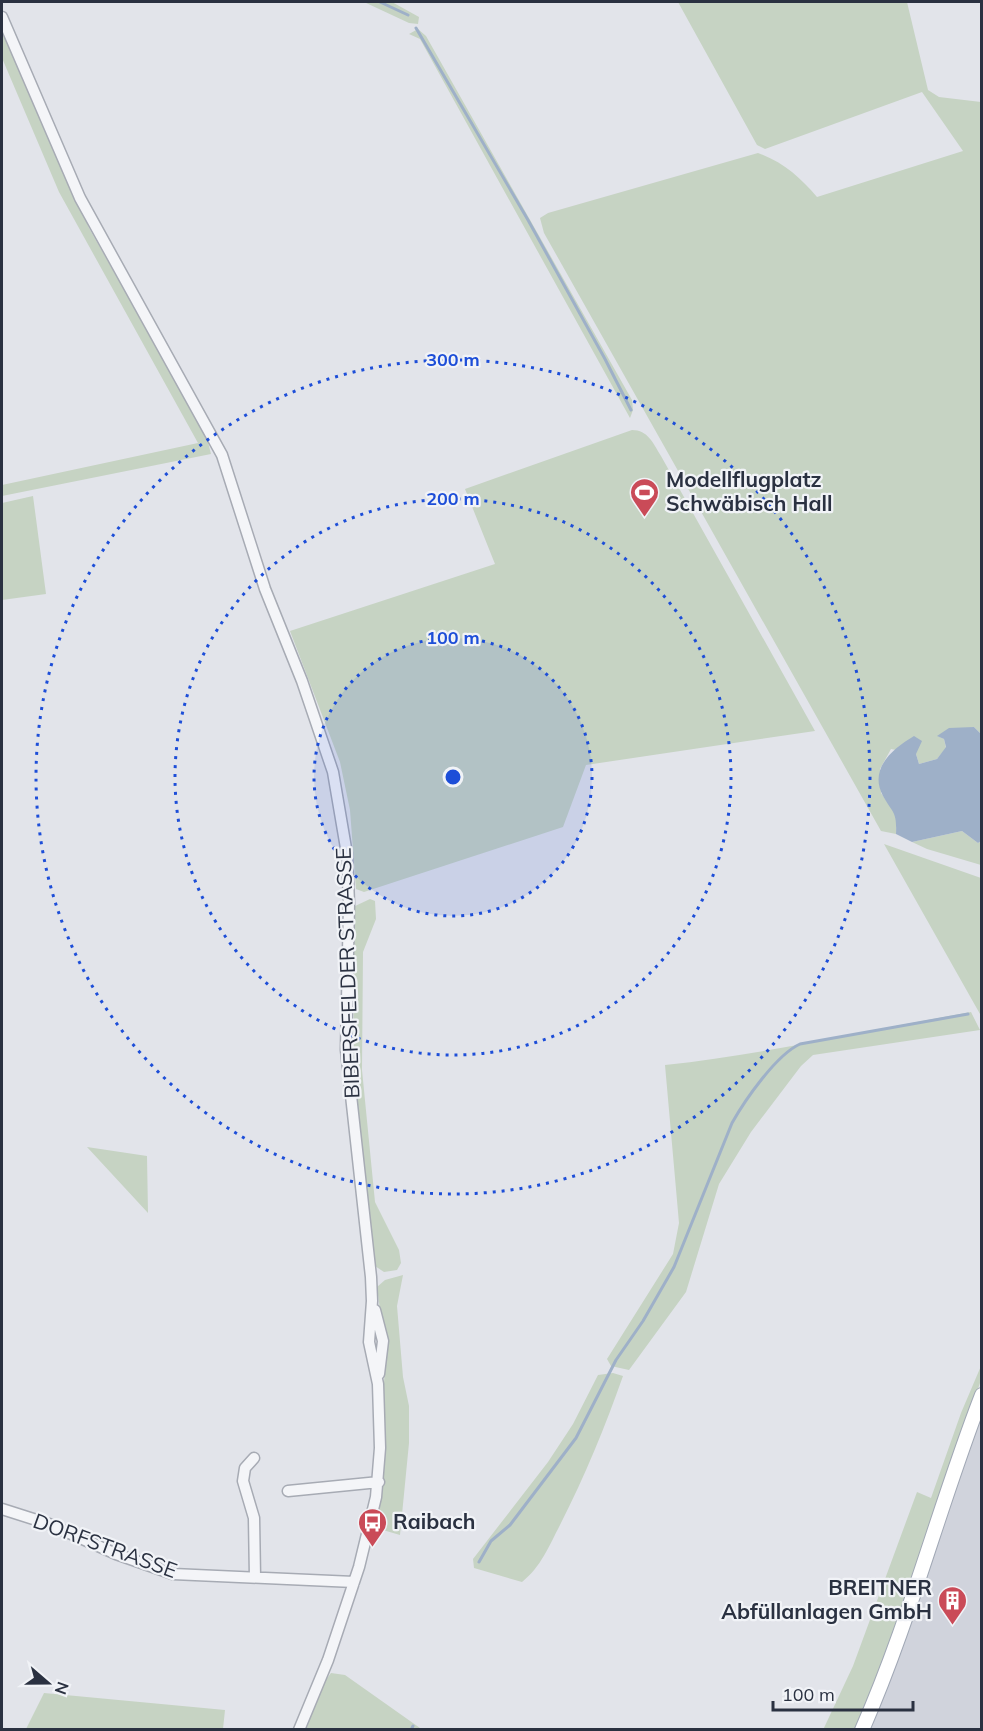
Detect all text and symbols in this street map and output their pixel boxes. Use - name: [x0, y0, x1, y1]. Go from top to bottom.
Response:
- text: 300 m: [426, 348, 480, 371]
- place label: Modellflugplatz Schwäbisch Hall: [666, 466, 833, 516]
- sports icon: Modellflugplatz Schwäbisch Hall: [629, 476, 661, 518]
- text: 200 m: [426, 487, 480, 510]
- text: 100 m: [426, 626, 480, 649]
- centre of rings: [443, 767, 463, 787]
- street label: BIBERSFELDER STRASSE: [330, 847, 364, 1099]
- bus stop icon: Raibach: [356, 1506, 388, 1548]
- street label: DORFSTRASSE: [30, 1507, 181, 1583]
- place label: Raibach: [393, 1508, 475, 1534]
- place label: BREITNER Abfüllanlagen GmbH: [721, 1574, 932, 1624]
- building icon: BREITNER Abfüllanlagen GmbH: [937, 1584, 969, 1626]
- north arrow: [18, 1653, 78, 1713]
- scale bar: [773, 1674, 912, 1712]
- text: N: [51, 1679, 74, 1697]
- text: 100 m: [782, 1683, 835, 1706]

